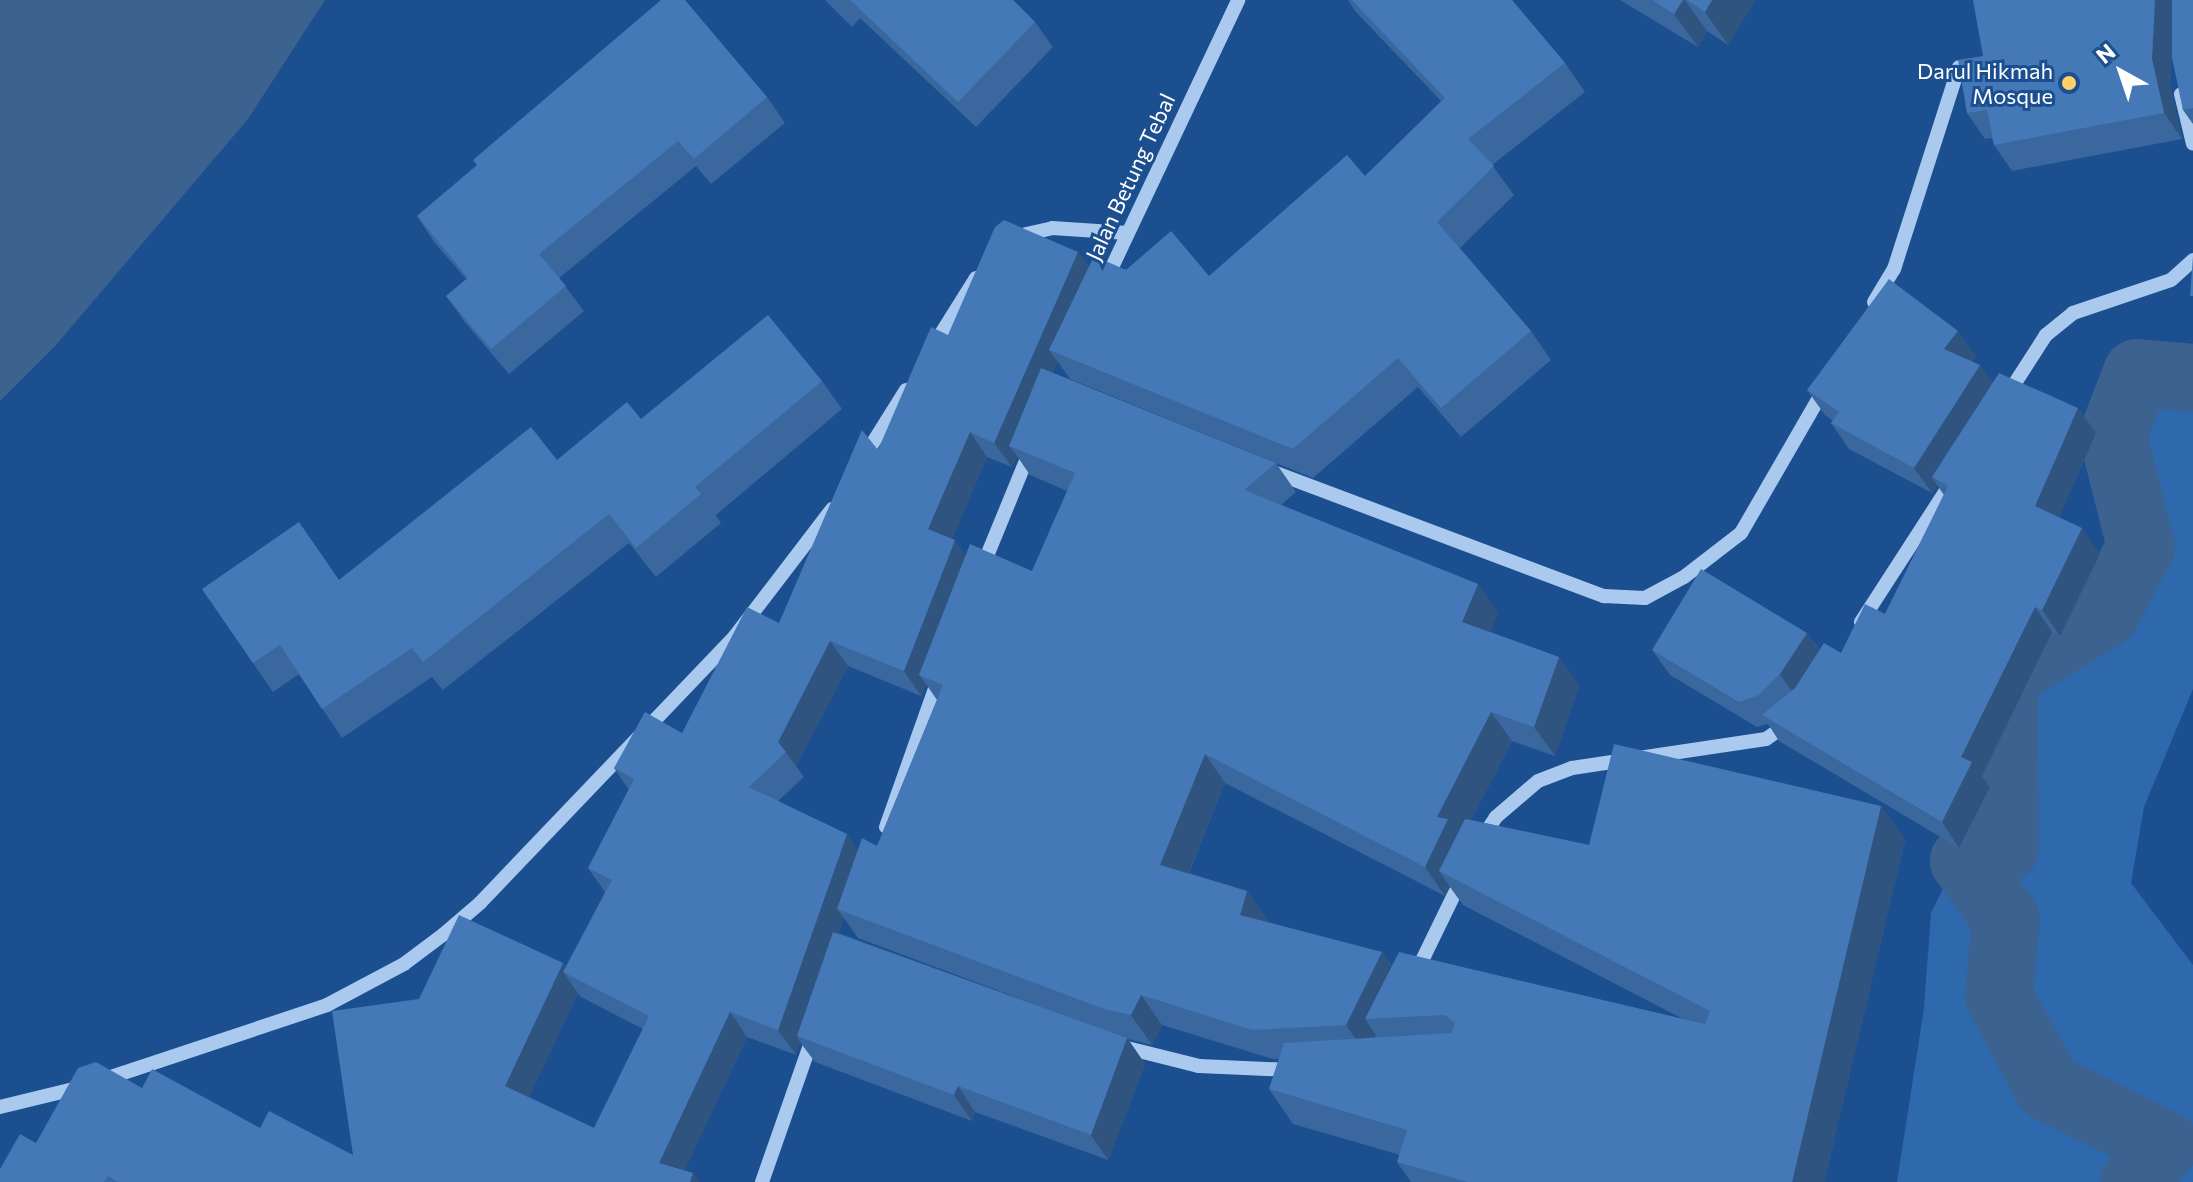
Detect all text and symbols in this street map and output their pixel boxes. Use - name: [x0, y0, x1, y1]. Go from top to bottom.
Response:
- north arrow: [2081, 32, 2161, 112]
- text: N: [2090, 38, 2120, 69]
- place label: Darul Hikmah Mosque: [1917, 57, 2053, 108]
- marker: Darul Hikmah Mosque: [2060, 74, 2078, 92]
- street label: Jalan Betung Tebal: [1080, 89, 1180, 265]

